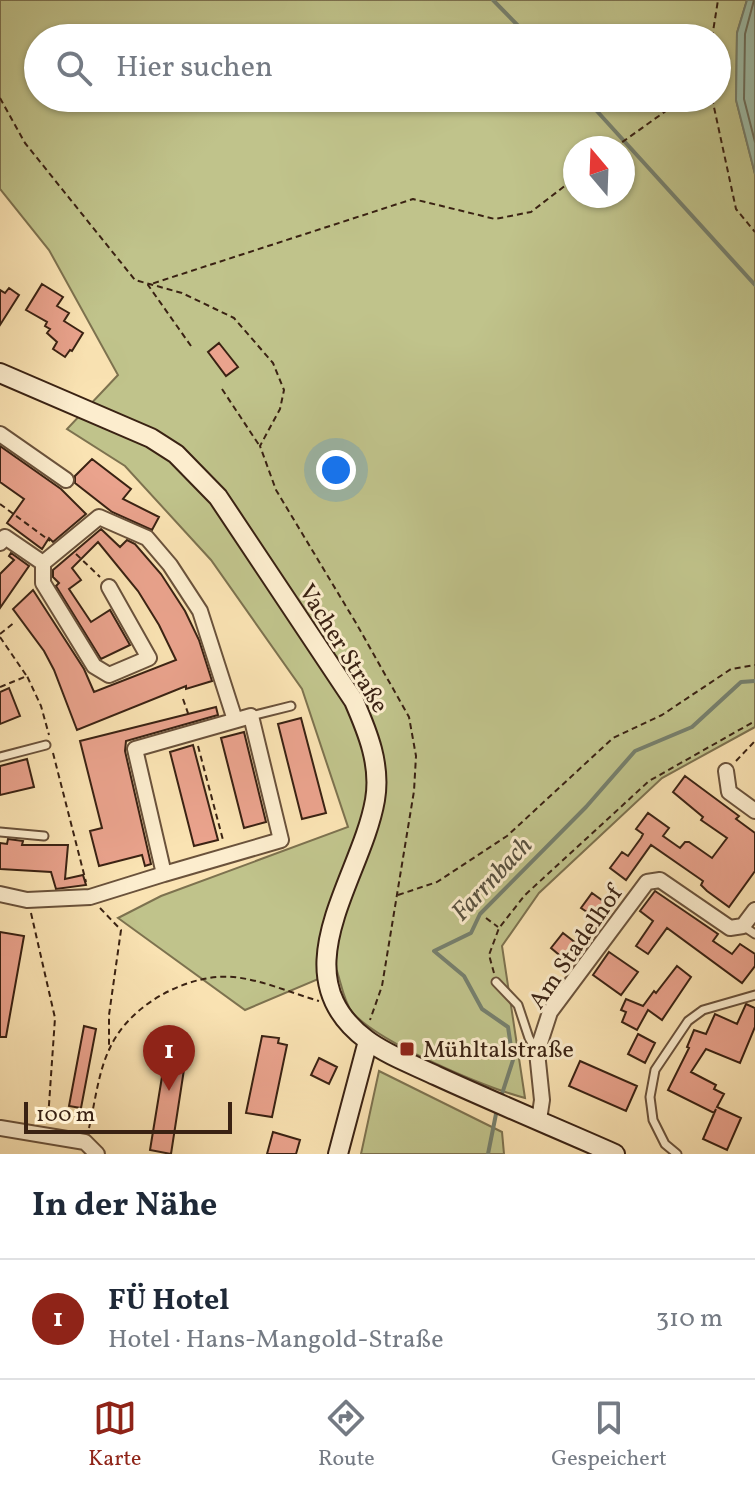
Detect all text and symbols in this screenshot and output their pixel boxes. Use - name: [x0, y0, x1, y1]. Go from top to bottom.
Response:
- search box: [24, 24, 731, 112]
- icon: search: [52, 46, 96, 90]
- text: Hier suchen: [116, 47, 273, 89]
- north arrow: [563, 136, 635, 208]
- your location: [316, 450, 356, 490]
- street label: Vacher Straße: [289, 578, 395, 720]
- water label: Farrnbach: [444, 829, 541, 930]
- street label: Am Stadelhof: [521, 877, 633, 1017]
- pin: 1: [143, 1025, 195, 1091]
- place label: Mühltalstraße: [423, 1034, 574, 1068]
- marker: Mühltalstraße: [398, 1040, 416, 1058]
- scale bar: [24, 1098, 232, 1134]
- text: 100 m: [36, 1100, 95, 1131]
- text: In der Nähe: [32, 1183, 217, 1230]
- text: FÜ Hotel: [108, 1280, 229, 1322]
- text: 1: [53, 1301, 63, 1337]
- text: 310 m: [656, 1301, 723, 1337]
- text: Hotel · Hans-Mangold-Straße: [108, 1322, 443, 1358]
- tab: Karte: [88, 1396, 141, 1475]
- tab: Route: [318, 1396, 375, 1475]
- tab: Gespeichert: [551, 1396, 667, 1475]

